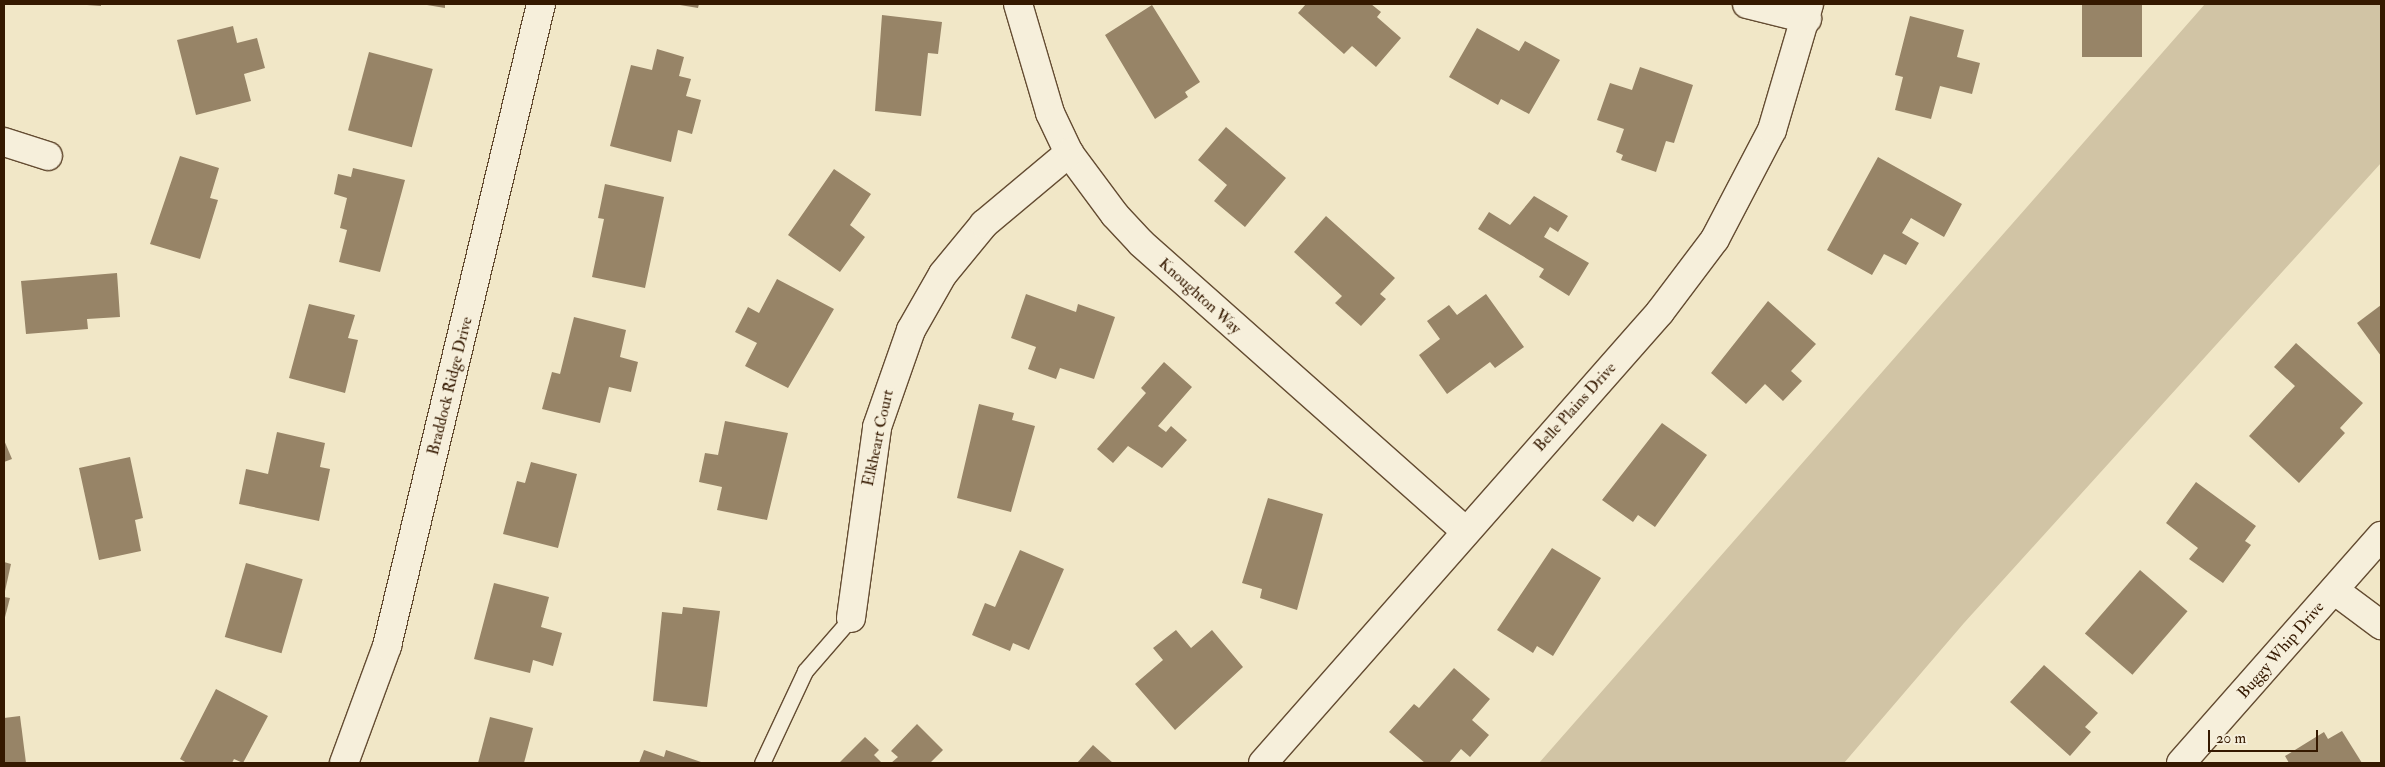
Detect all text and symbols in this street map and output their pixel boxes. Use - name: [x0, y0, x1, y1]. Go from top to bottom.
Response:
- street label: Knoughton Way: [1155, 254, 1245, 338]
- street label: Braddock Ridge Drive: [424, 315, 476, 457]
- street label: Belle Plains Drive: [1530, 358, 1620, 456]
- street label: Elkheart Court: [858, 388, 898, 488]
- street label: Buggy Whip Drive: [2234, 598, 2328, 702]
- scale bar: [2210, 720, 2320, 752]
- text: 20 m: [2216, 729, 2246, 748]

